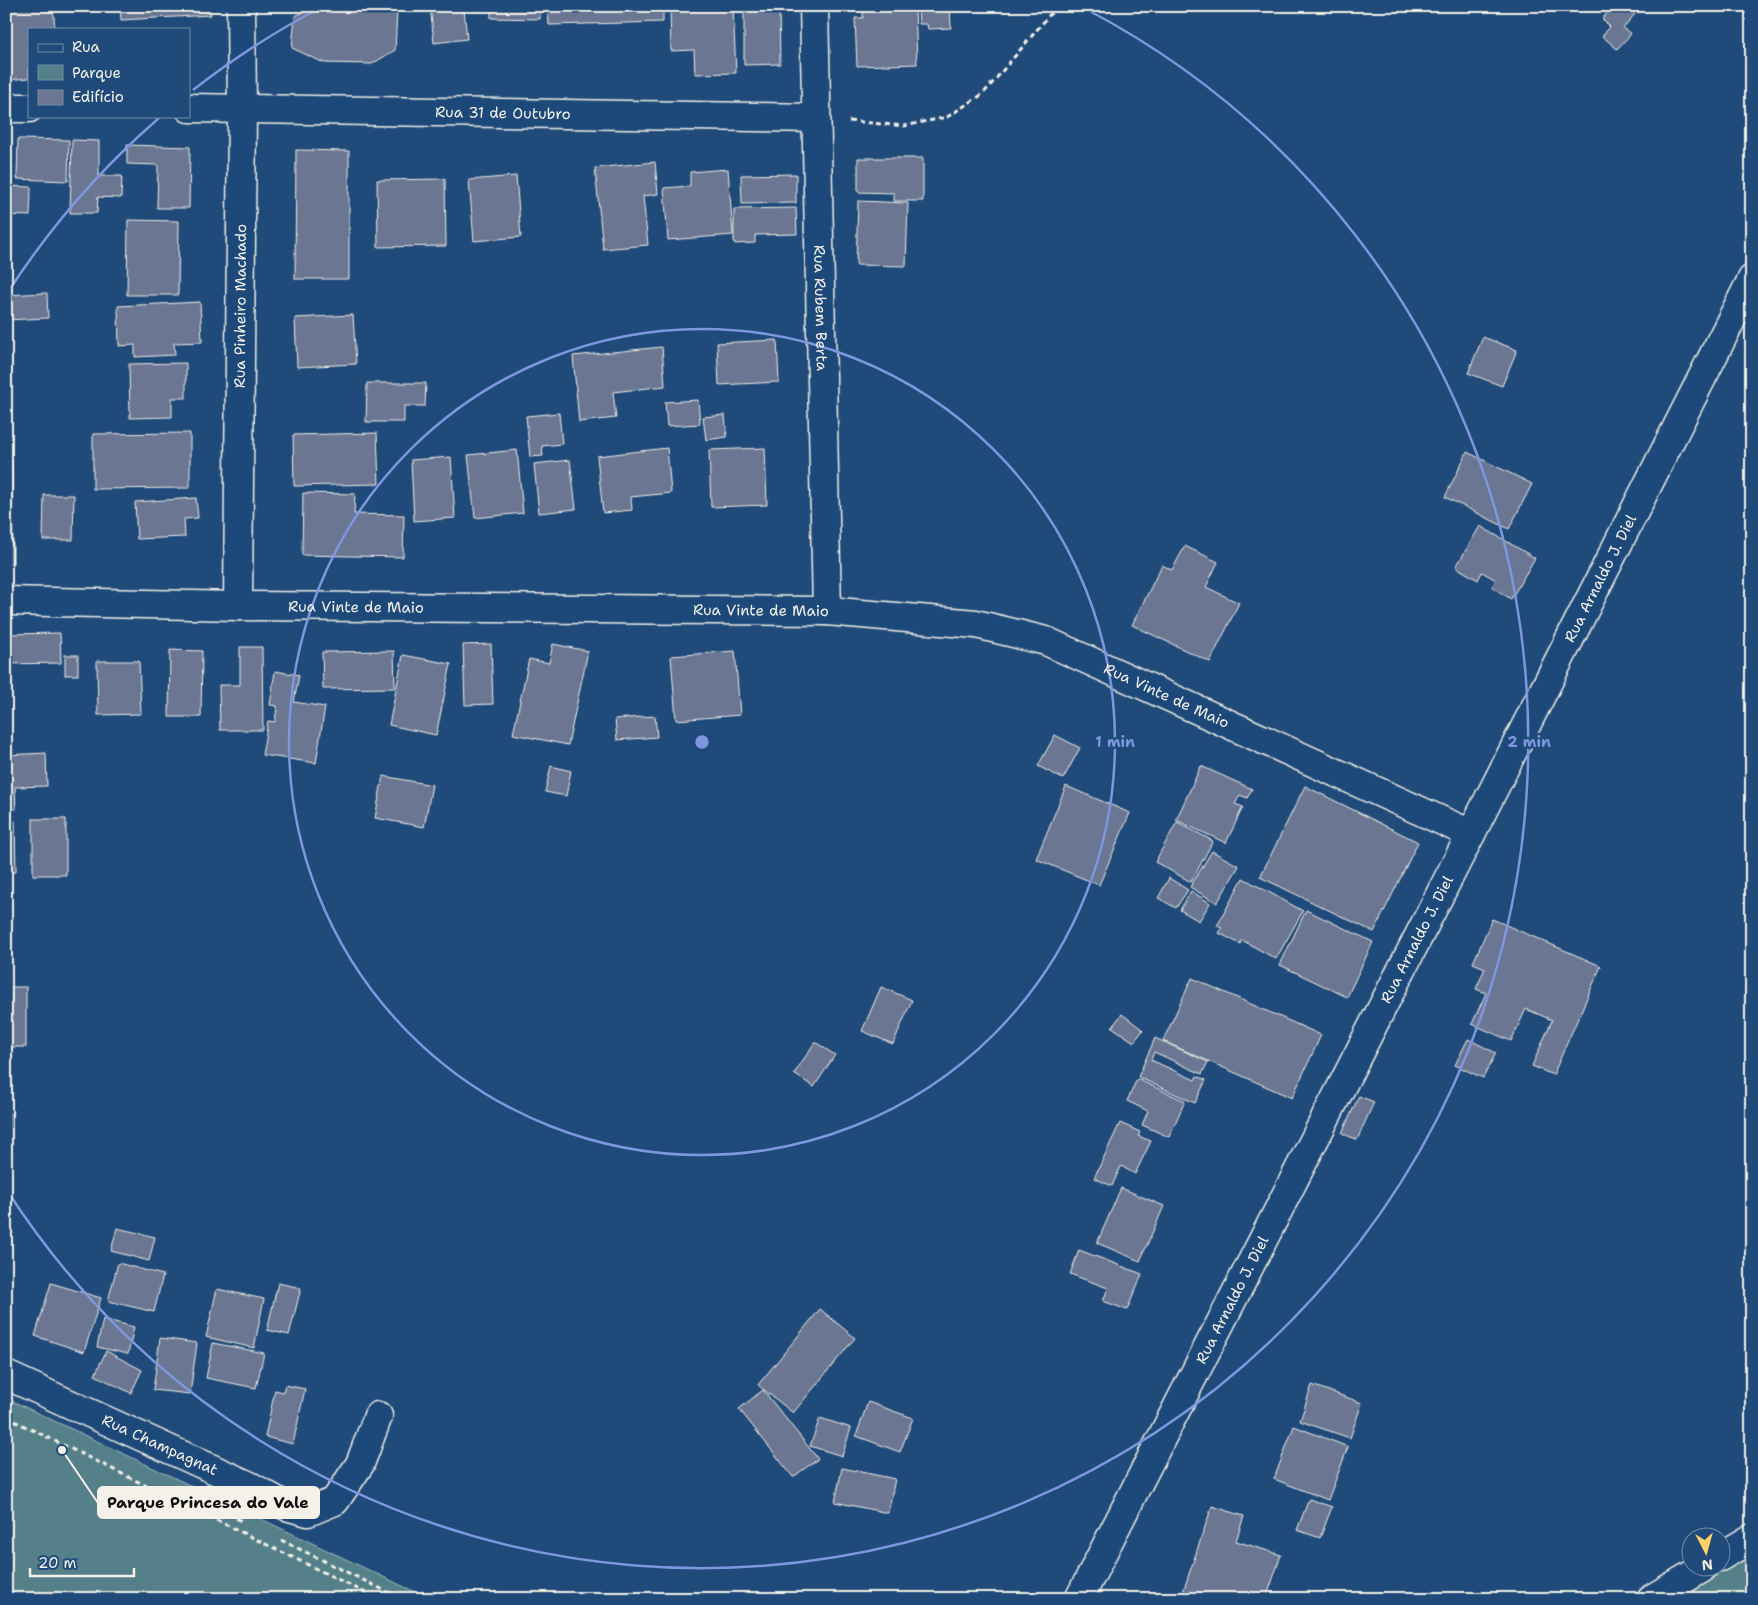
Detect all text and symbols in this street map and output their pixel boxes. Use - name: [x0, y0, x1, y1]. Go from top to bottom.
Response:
- legend: [28, 28, 190, 118]
- text: Rua: [72, 37, 101, 57]
- text: Parque: [72, 63, 121, 83]
- text: Edifício: [72, 87, 124, 107]
- street label: Rua 31 de Outubro: [435, 102, 571, 124]
- street label: Rua Pinheiro Machado: [230, 224, 251, 388]
- street label: Rua Rubem Berta: [809, 245, 832, 372]
- street label: Rua Arnaldo J. Diel: [1560, 511, 1641, 646]
- street label: Rua Vinte de Maio: [288, 596, 424, 618]
- street label: Rua Vinte de Maio: [693, 600, 829, 621]
- street label: Rua Vinte de Maio: [1101, 659, 1232, 733]
- text: 1 min: [1095, 732, 1135, 752]
- text: 2 min: [1507, 732, 1551, 752]
- centre of rings: [693, 733, 711, 751]
- street label: Rua Arnaldo J. Diel: [1376, 872, 1458, 1007]
- street label: Rua Arnaldo J. Diel: [1191, 1232, 1273, 1367]
- street label: Rua Champagnat: [99, 1410, 221, 1480]
- callout: Parque Princesa do Vale: [98, 1487, 319, 1518]
- text: Parque Princesa do Vale: [107, 1492, 309, 1513]
- north arrow: [1680, 1528, 1730, 1578]
- scale bar: [30, 1545, 134, 1577]
- text: 20 m: [38, 1553, 77, 1573]
- text: N: [1701, 1555, 1714, 1574]

